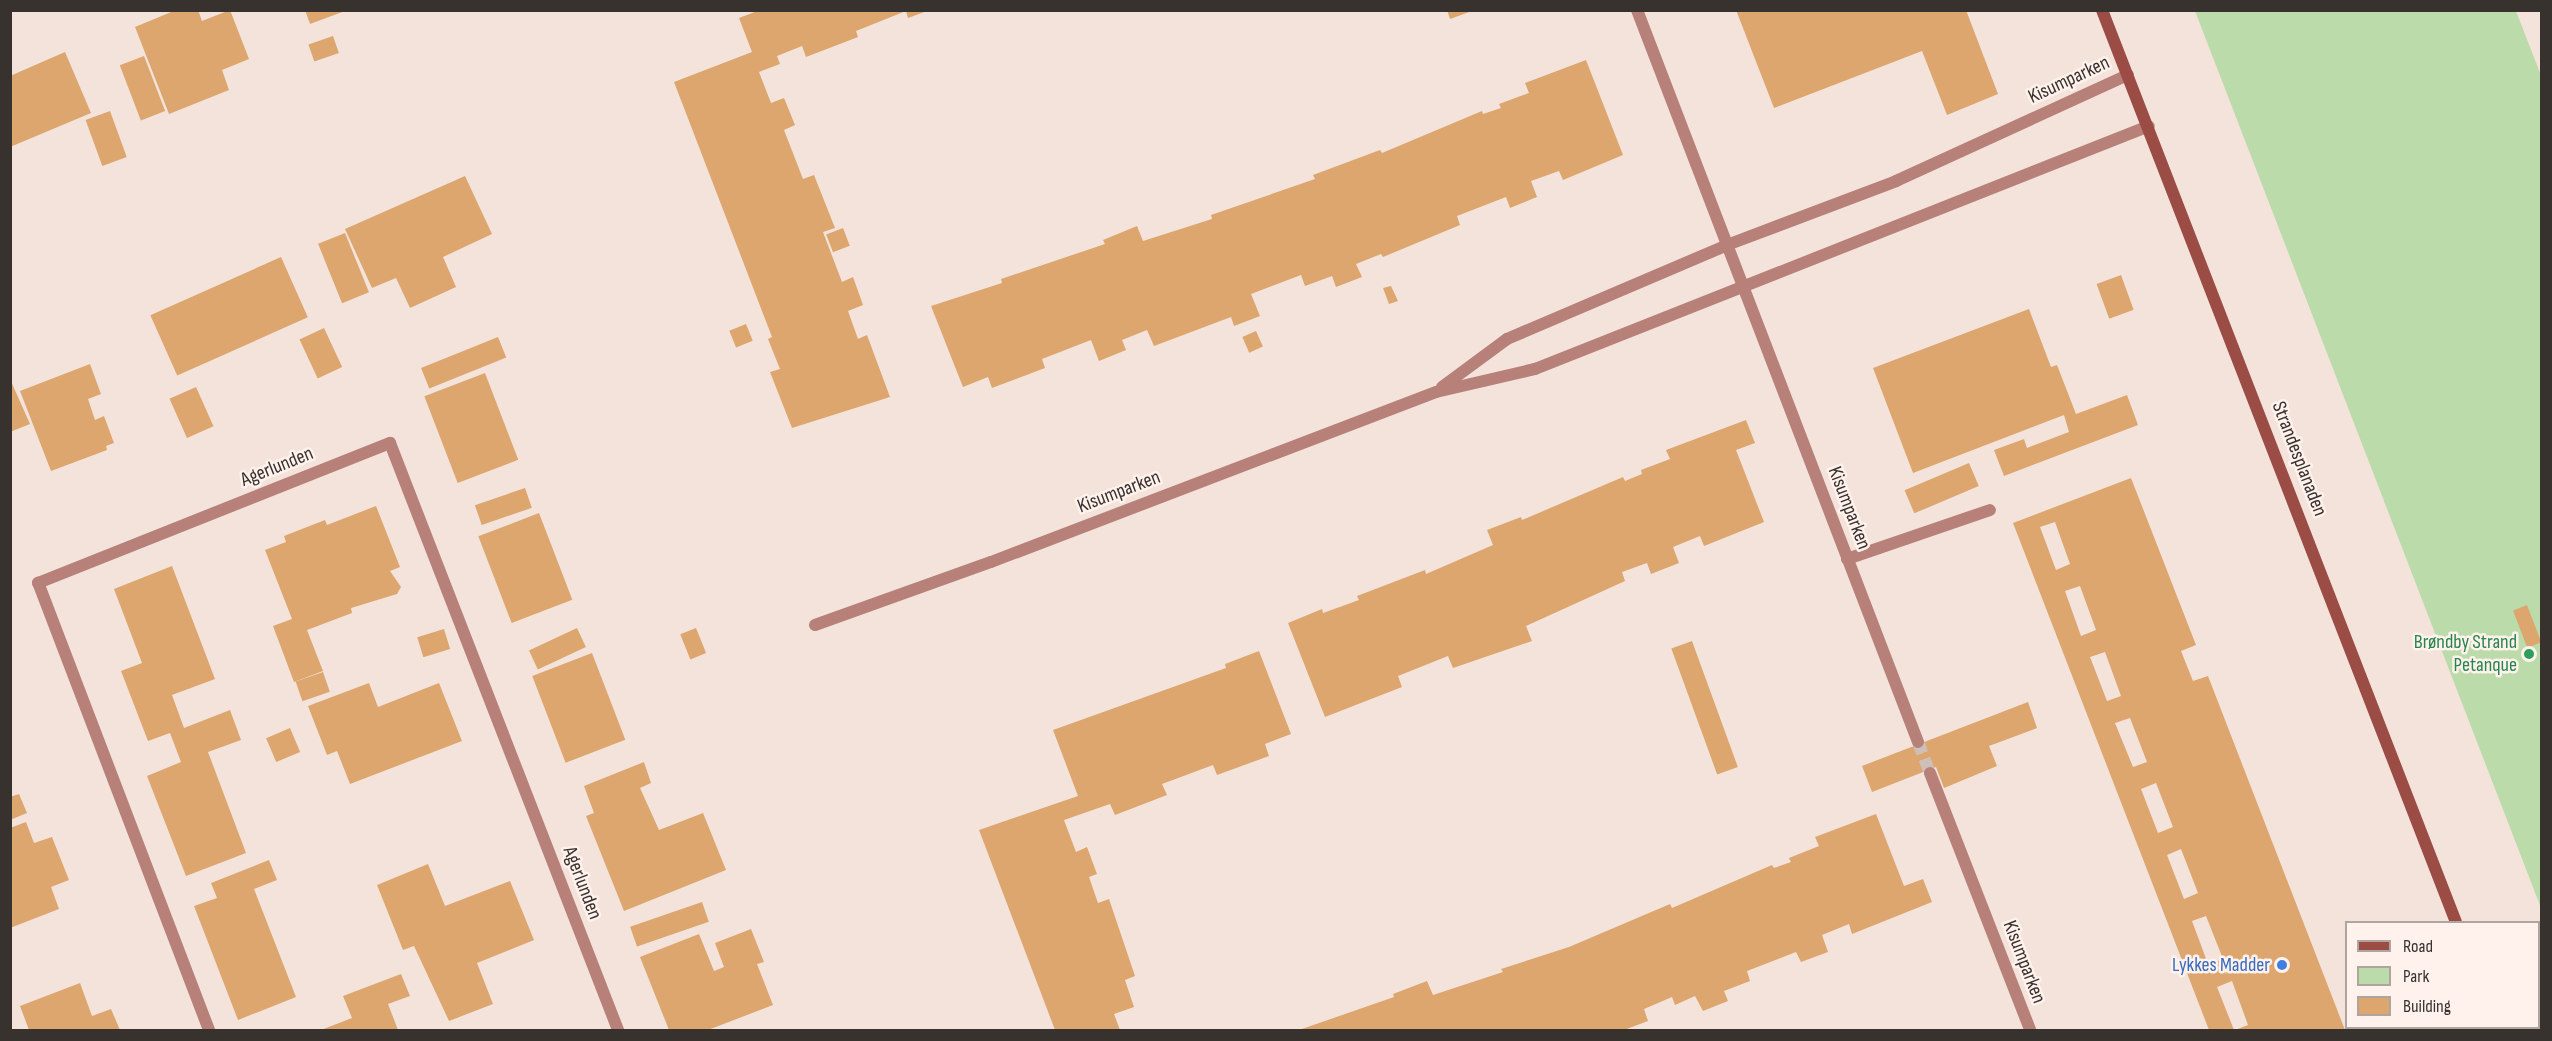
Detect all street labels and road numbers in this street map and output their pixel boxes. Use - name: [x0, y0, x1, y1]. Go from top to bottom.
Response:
- street label: Kisumparken: [2025, 51, 2113, 109]
- street label: Strandesplanaden: [2266, 398, 2332, 520]
- street label: Agerlunden: [237, 442, 317, 492]
- street label: Kisumparken: [1822, 463, 1876, 553]
- street label: Kisumparken: [1074, 465, 1164, 519]
- street label: Agerlunden: [557, 843, 607, 923]
- street label: Kisumparken: [1997, 917, 2051, 1007]

